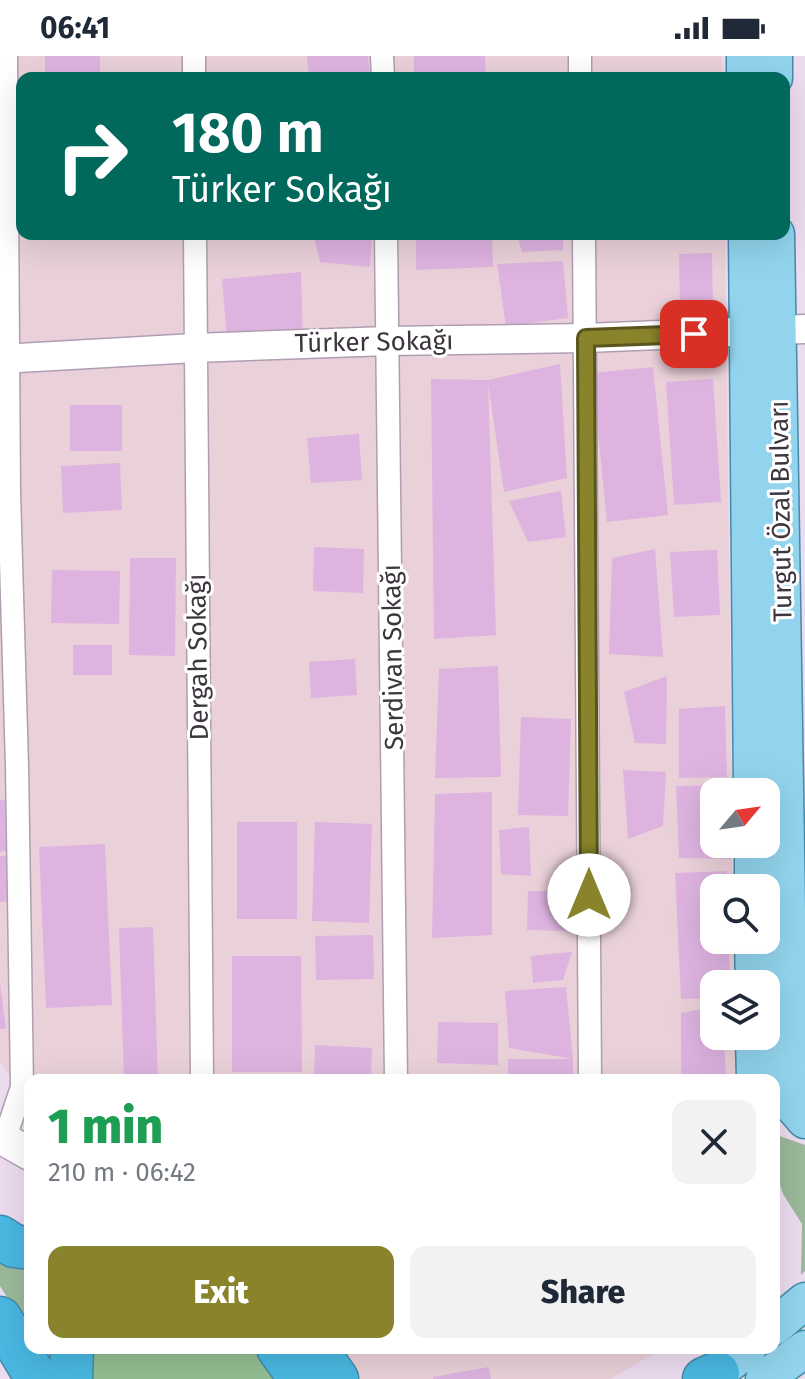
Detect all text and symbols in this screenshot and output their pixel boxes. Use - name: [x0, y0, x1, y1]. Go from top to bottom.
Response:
- text: 06:41: [40, 10, 110, 46]
- text: 180 m: [172, 100, 324, 167]
- icon: right: [40, 104, 144, 208]
- text: Türker Sokağı: [172, 168, 392, 212]
- pin: [660, 300, 728, 368]
- icon: arrive: [672, 312, 716, 356]
- street label: Türker Sokağı: [294, 325, 454, 359]
- street label: Turgut Özal Bulvarı: [764, 400, 798, 622]
- street label: Serdivan Sokağı: [376, 564, 410, 750]
- street label: Dergah Sokağı: [181, 573, 215, 741]
- north arrow: [700, 778, 780, 858]
- map controls: [700, 778, 780, 1050]
- position arrow: [547, 853, 631, 937]
- button: search: [700, 874, 780, 954]
- button: layers: [700, 970, 780, 1050]
- text: 1 min: [48, 1098, 163, 1156]
- button: close: [672, 1100, 756, 1184]
- text: 210 m · 06:42: [48, 1157, 196, 1188]
- button: Exit: [48, 1246, 394, 1338]
- button: Share: [410, 1246, 756, 1338]

